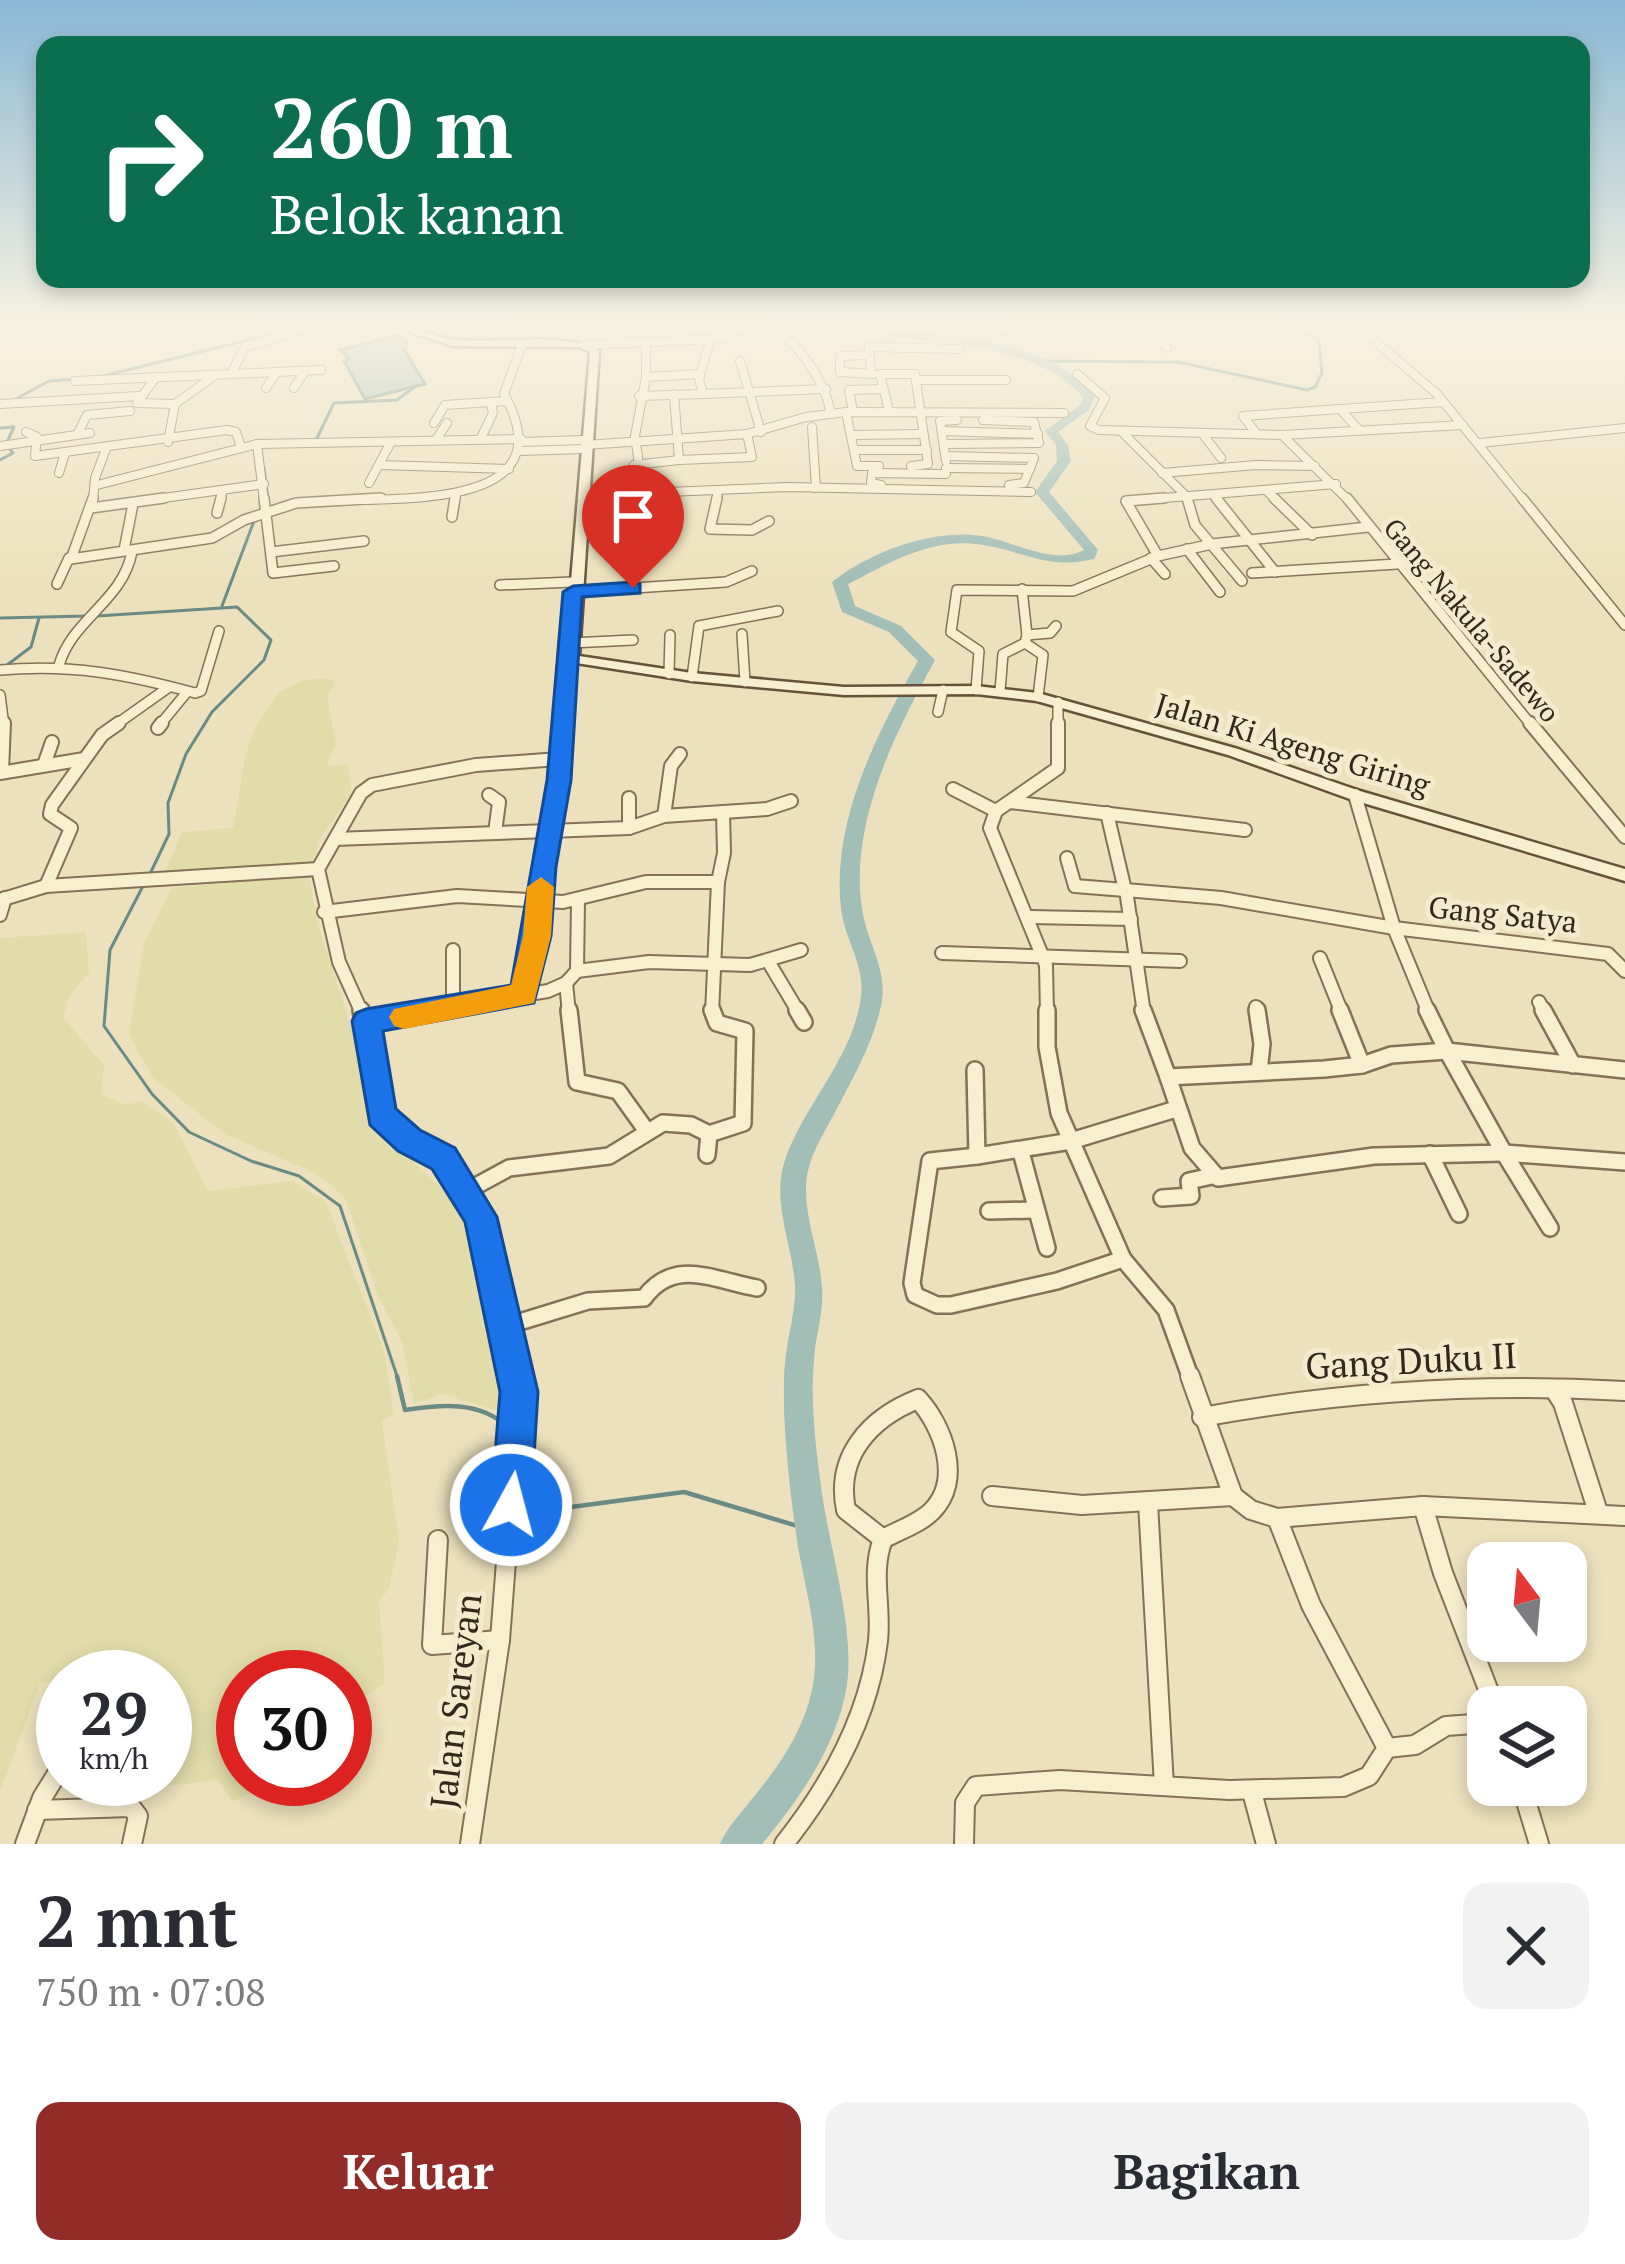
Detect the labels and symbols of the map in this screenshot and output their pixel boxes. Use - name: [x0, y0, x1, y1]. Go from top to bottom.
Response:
- pin: [582, 465, 684, 588]
- street label: Gang Nakula-Sadewo: [1376, 510, 1568, 730]
- street label: Jalan Ki Ageng Giring: [1151, 683, 1436, 805]
- street label: Gang Satya: [1427, 886, 1579, 942]
- street label: Gang Duku II: [1304, 1331, 1518, 1389]
- position arrow: [448, 1442, 574, 1568]
- north arrow: [1467, 1542, 1587, 1662]
- street label: Jalan Sareyan: [419, 1591, 491, 1811]
- speed limit sign: 30: [216, 1650, 372, 1806]

